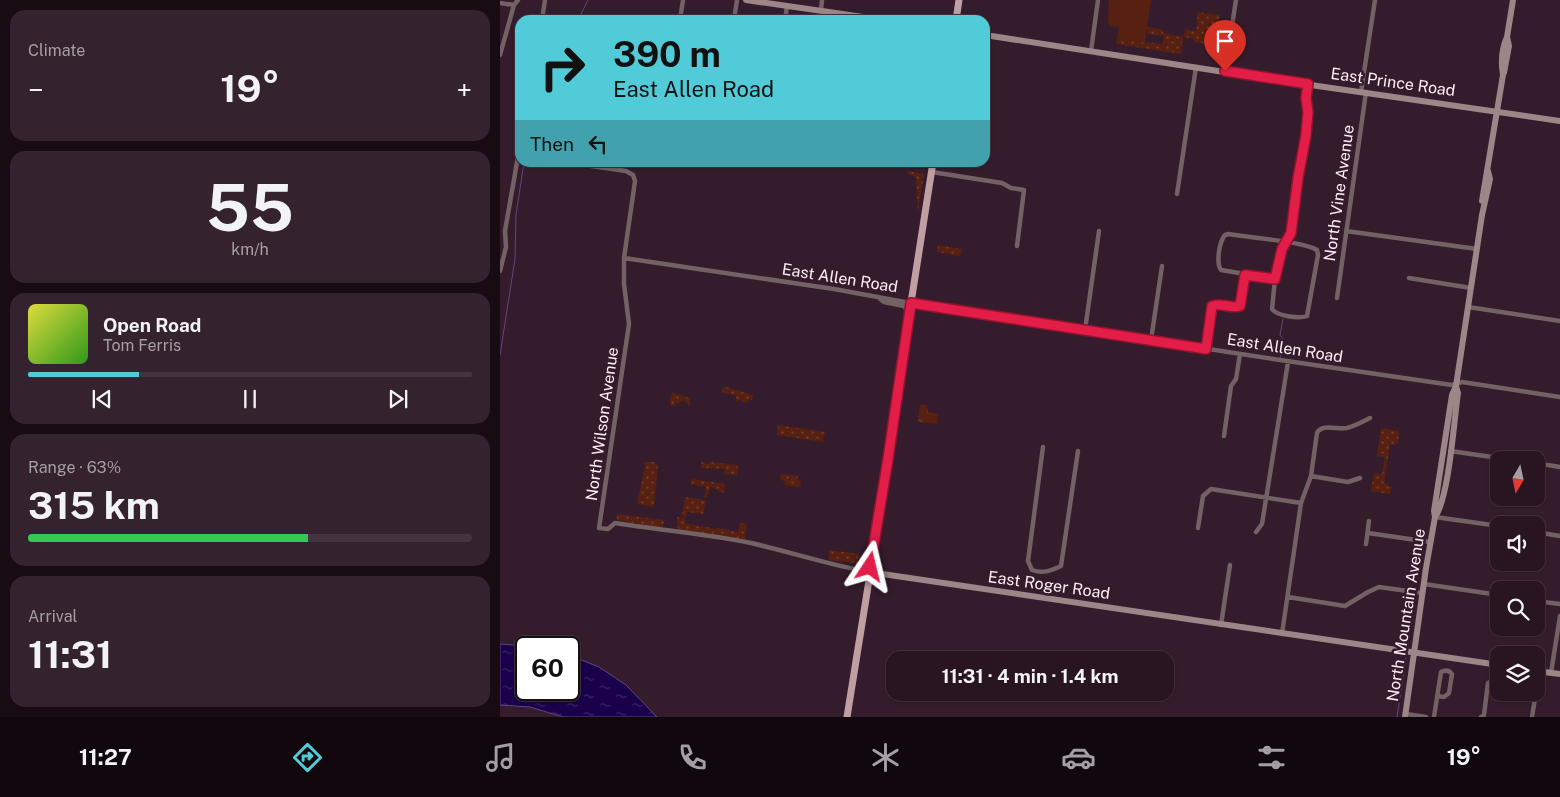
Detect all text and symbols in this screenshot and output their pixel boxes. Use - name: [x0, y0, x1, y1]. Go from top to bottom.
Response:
- pin: [1204, 20, 1246, 71]
- icon: arrive: [1211, 27, 1239, 55]
- text: 390 m: [613, 34, 721, 75]
- icon: right: [530, 35, 595, 100]
- text: Climate: [28, 41, 85, 60]
- street label: East Prince Road: [1329, 64, 1457, 100]
- text: 19°: [220, 66, 280, 111]
- text: −: [28, 73, 44, 106]
- text: +: [456, 73, 472, 106]
- text: East Allen Road: [613, 76, 774, 102]
- street label: North Vine Avenue: [1320, 123, 1358, 263]
- icon: left: [584, 130, 612, 158]
- text: Then: [530, 133, 574, 155]
- text: 55: [206, 169, 294, 246]
- text: km/h: [231, 240, 269, 259]
- street label: East Allen Road: [781, 259, 899, 297]
- text: Open Road: [103, 314, 201, 336]
- street label: East Allen Road: [1226, 329, 1344, 367]
- text: Tom Ferris: [103, 336, 181, 355]
- street label: North Wilson Avenue: [582, 346, 622, 502]
- icon: previous: [88, 385, 116, 413]
- icon: pause: [236, 385, 264, 413]
- icon: next: [384, 385, 412, 413]
- north arrow: [1490, 451, 1545, 506]
- map controls: [1490, 451, 1545, 701]
- text: Range · 63%: [28, 458, 121, 477]
- text: 315 km: [28, 483, 160, 528]
- button: sound: [1490, 516, 1545, 571]
- street label: North Mountain Avenue: [1383, 527, 1429, 703]
- position arrow: [843, 540, 895, 592]
- street label: East Roger Road: [987, 567, 1111, 603]
- button: search: [1490, 581, 1545, 636]
- text: Arrival: [28, 607, 77, 626]
- text: 11:31: [28, 632, 112, 677]
- speed limit sign: 60: [515, 636, 580, 701]
- button: layers: [1490, 646, 1545, 701]
- text: 11:31 · 4 min · 1.4 km: [941, 665, 1119, 687]
- icon: directions: [290, 740, 325, 775]
- icon: music: [483, 740, 518, 775]
- icon: phone: [675, 740, 710, 775]
- icon: climate: [868, 740, 903, 775]
- icon: car: [1061, 740, 1096, 775]
- icon: filters: [1254, 740, 1289, 775]
- text: 11:27: [79, 744, 132, 770]
- text: 19°: [1447, 744, 1481, 770]

